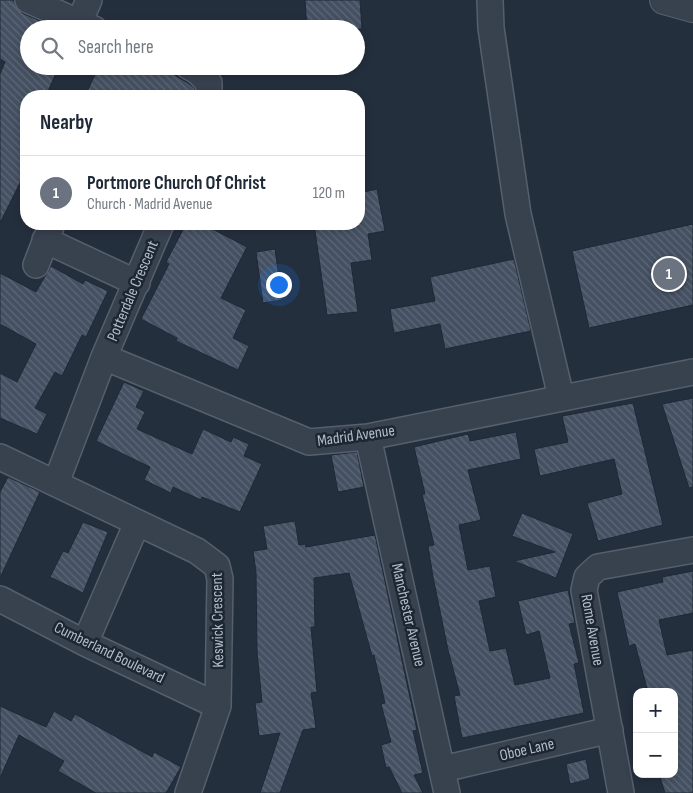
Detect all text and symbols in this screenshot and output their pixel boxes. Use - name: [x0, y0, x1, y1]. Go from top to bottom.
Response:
- search box: [20, 20, 365, 75]
- icon: search: [38, 34, 66, 62]
- text: Search here: [78, 36, 154, 59]
- text: Nearby: [40, 110, 93, 135]
- text: Portmore Church Of Christ: [87, 172, 266, 195]
- text: 1: [53, 184, 59, 203]
- text: 120 m: [313, 184, 345, 203]
- text: Church · Madrid Avenue: [87, 195, 212, 214]
- street label: Potterdale Crescent: [103, 238, 163, 344]
- pin: 1: [653, 255, 685, 293]
- your location: [266, 272, 292, 298]
- street label: Madrid Avenue: [316, 421, 396, 451]
- street label: Manchester Avenue: [387, 562, 429, 668]
- street label: Keswick Crescent: [208, 572, 228, 668]
- street label: Rome Avenue: [576, 593, 608, 667]
- street label: Cumberland Boulevard: [51, 618, 167, 688]
- map controls: [633, 688, 678, 778]
- button: +: [633, 688, 678, 733]
- button: −: [633, 733, 678, 778]
- street label: Oboe Lane: [498, 734, 556, 766]

